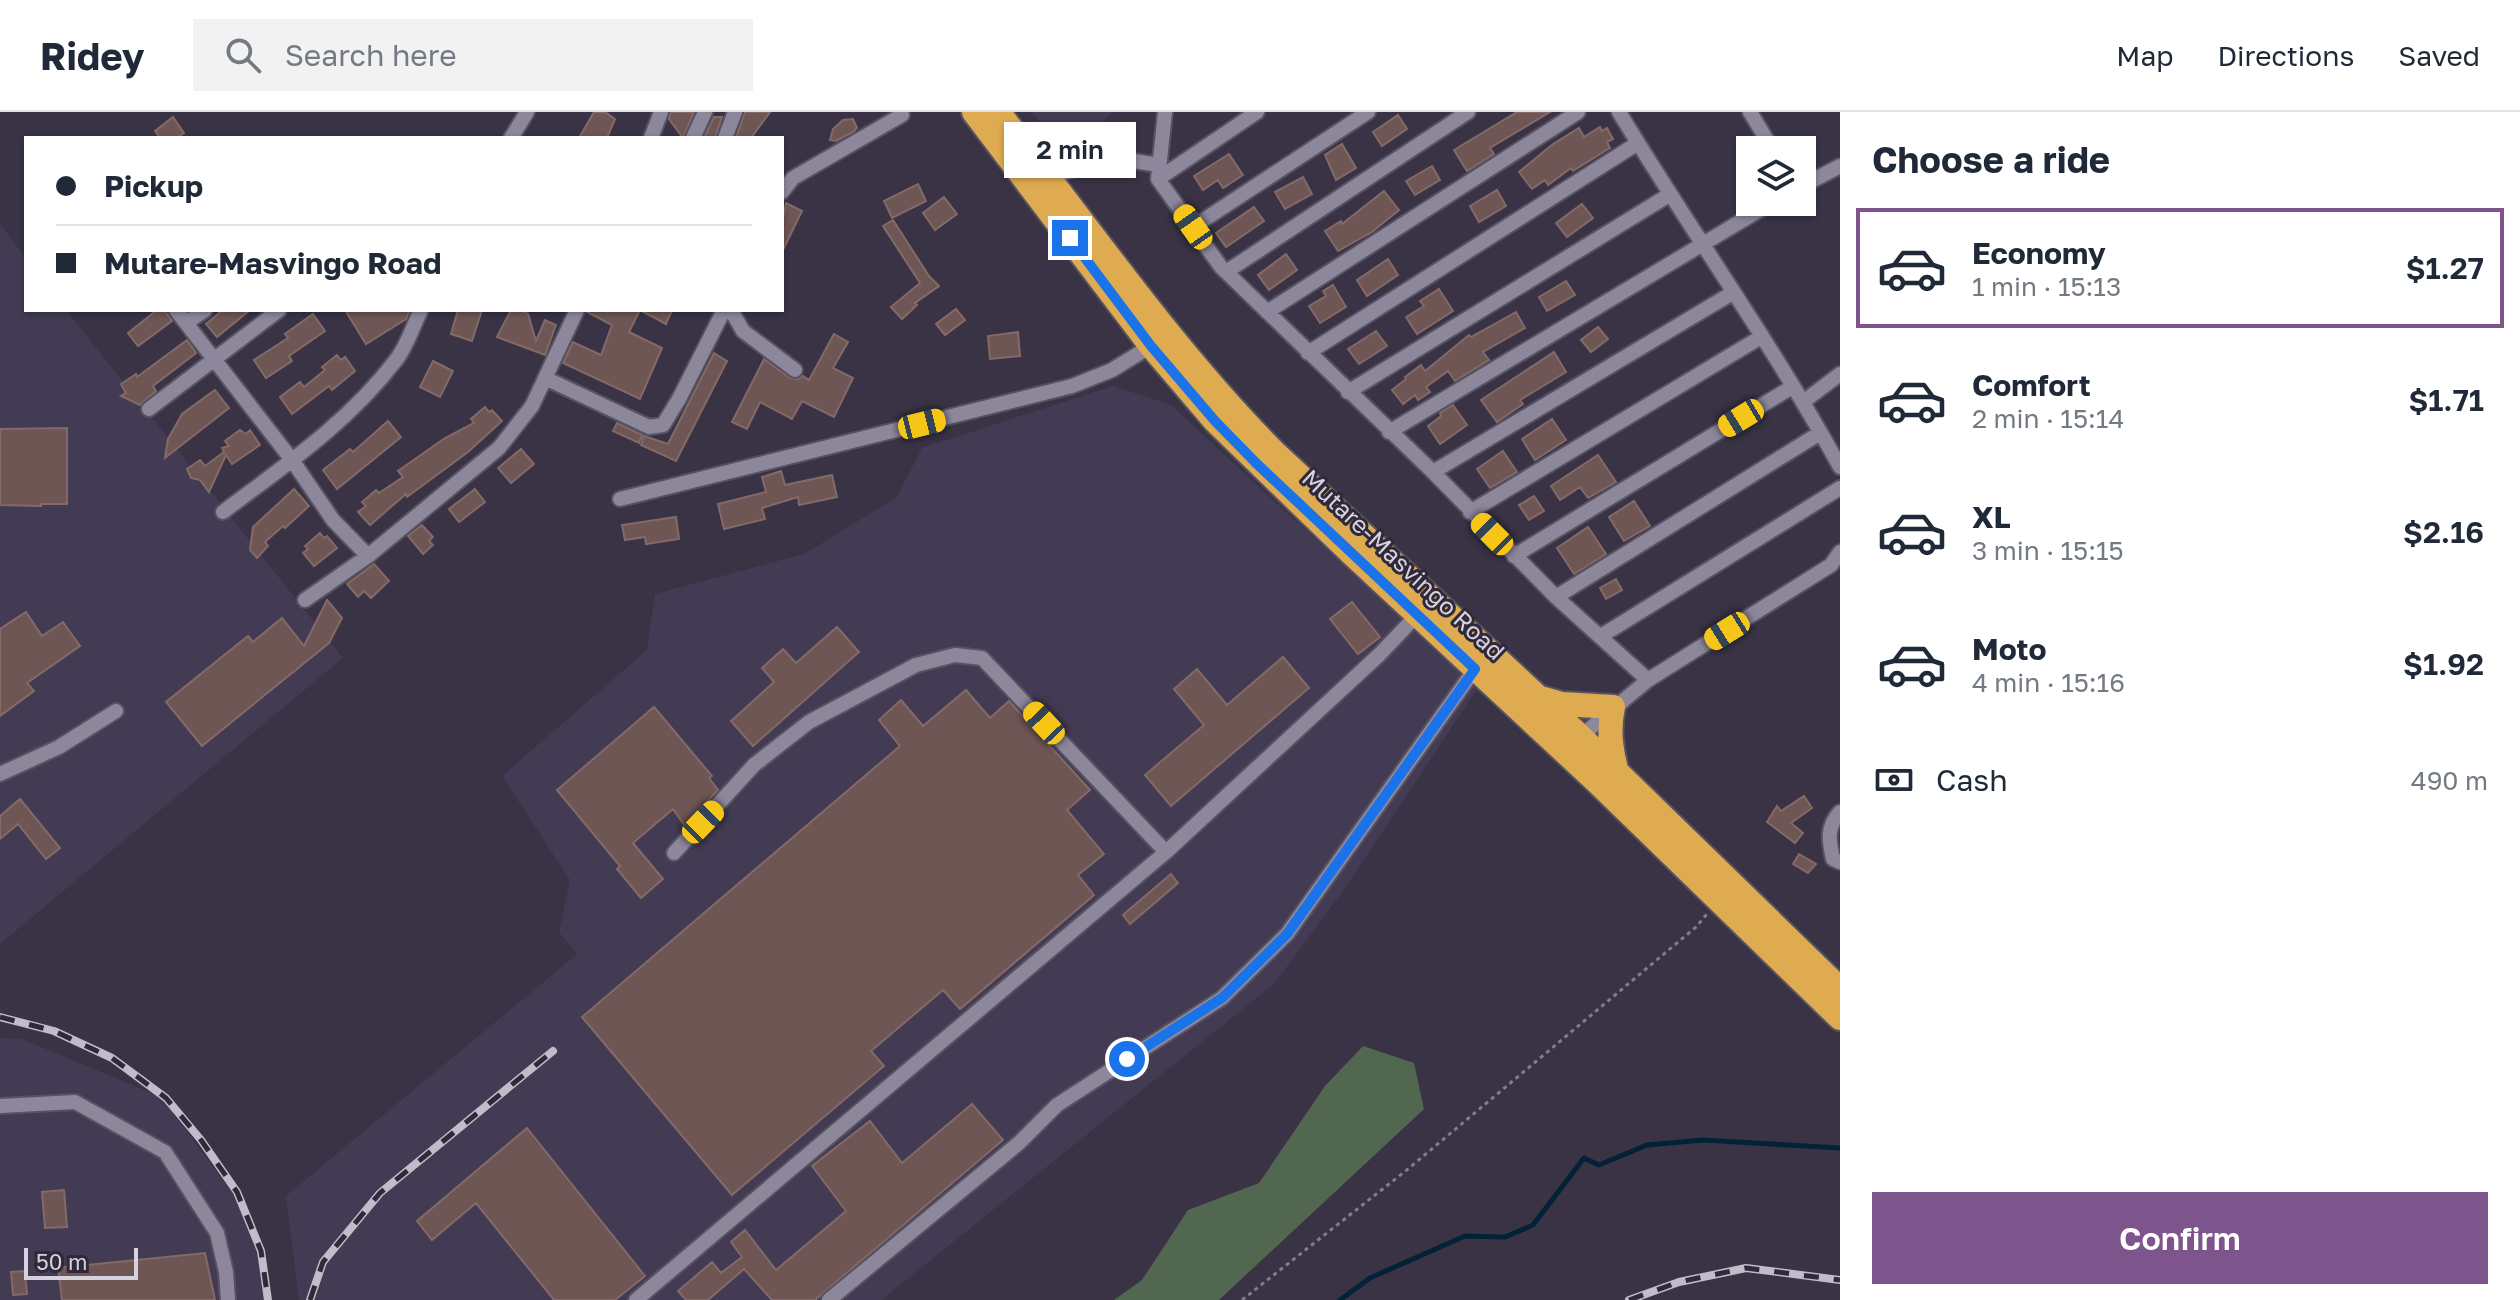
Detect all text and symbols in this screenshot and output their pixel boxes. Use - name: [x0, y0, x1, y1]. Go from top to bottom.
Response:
- search box: [193, 19, 753, 91]
- text: Ridey: [40, 33, 145, 78]
- icon: search: [221, 33, 265, 77]
- text: Search here: [285, 37, 457, 73]
- text: Map: [2116, 39, 2173, 72]
- text: Directions: [2217, 39, 2354, 72]
- text: Saved: [2398, 39, 2480, 72]
- callout: 2 min: [1004, 122, 1136, 178]
- text: 2 min: [1036, 134, 1104, 165]
- map controls: [1736, 136, 1816, 216]
- button: layers: [1736, 136, 1816, 216]
- text: Choose a ride: [1872, 138, 2110, 181]
- text: Pickup: [104, 168, 203, 204]
- car: [1169, 200, 1217, 254]
- route end: [1052, 220, 1088, 256]
- icon: car: [1876, 232, 1948, 304]
- text: Economy: [1972, 235, 2106, 271]
- text: Mutare-Masvingo Road: [104, 245, 441, 281]
- text: $1.27: [2406, 250, 2484, 286]
- text: 1 min · 15:13: [1972, 271, 2121, 302]
- icon: car: [1876, 364, 1948, 436]
- text: Comfort: [1972, 367, 2091, 403]
- text: $1.71: [2408, 382, 2484, 418]
- car: [1714, 395, 1768, 441]
- text: 2 min · 15:14: [1972, 403, 2124, 434]
- car: [896, 407, 948, 441]
- street label: Mutare-Masvingo Road: [1297, 463, 1511, 665]
- icon: car: [1876, 496, 1948, 568]
- text: XL: [1972, 499, 2011, 535]
- car: [1467, 509, 1517, 559]
- text: $2.16: [2403, 514, 2484, 550]
- text: 3 min · 15:15: [1972, 535, 2124, 566]
- car: [1700, 608, 1754, 654]
- icon: car: [1876, 628, 1948, 700]
- text: Moto: [1972, 631, 2047, 667]
- text: $1.92: [2403, 646, 2484, 682]
- text: 4 min · 15:16: [1972, 667, 2125, 698]
- car: [1019, 697, 1069, 749]
- icon: cash: [1872, 758, 1916, 802]
- text: Cash: [1936, 762, 2008, 798]
- text: 490 m: [2411, 765, 2488, 796]
- car: [678, 796, 728, 848]
- route start: [1109, 1041, 1145, 1077]
- button: Confirm: [1872, 1192, 2488, 1284]
- scale bar: [24, 1244, 138, 1280]
- text: 50 m: [36, 1248, 87, 1275]

